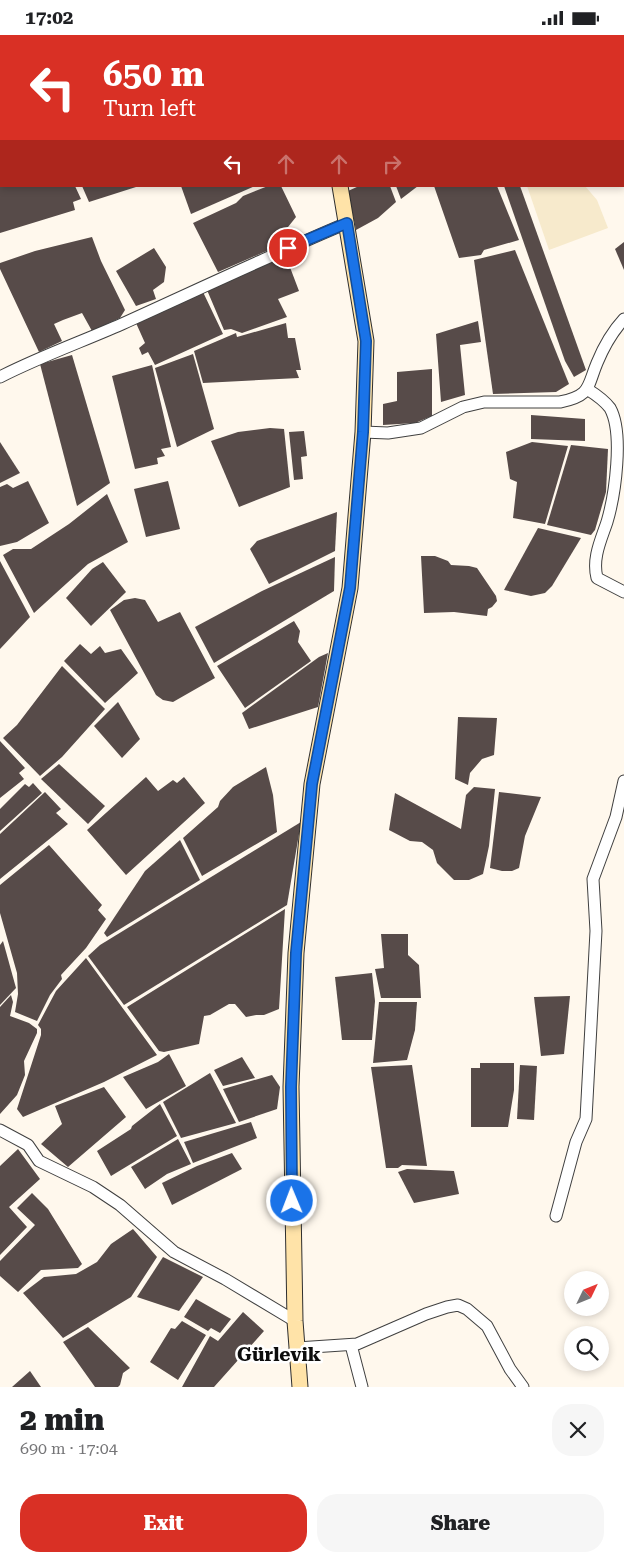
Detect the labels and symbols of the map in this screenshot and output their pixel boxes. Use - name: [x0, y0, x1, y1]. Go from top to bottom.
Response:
- pin: [267, 227, 309, 269]
- position arrow: [265, 1174, 317, 1226]
- north arrow: [564, 1271, 609, 1316]
- district label: Gürlevik: [237, 1343, 321, 1366]

